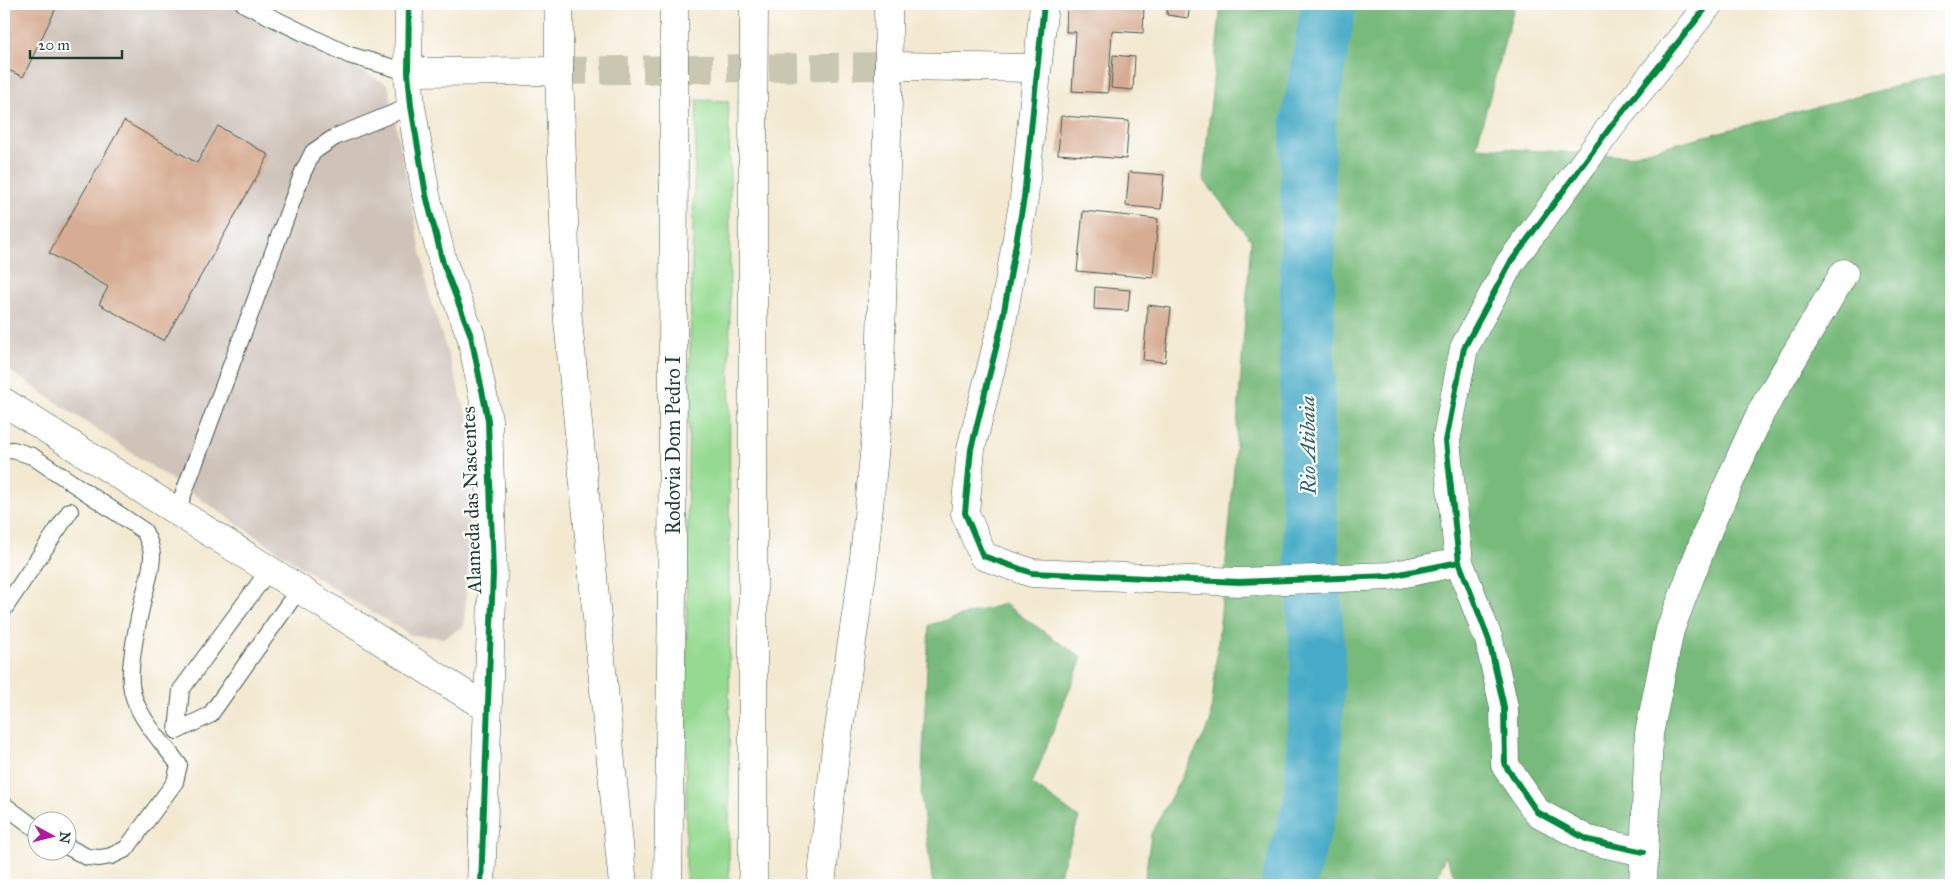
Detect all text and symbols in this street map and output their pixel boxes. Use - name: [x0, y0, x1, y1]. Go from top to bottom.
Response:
- scale bar: [30, 28, 122, 60]
- text: 20 m: [38, 36, 70, 54]
- street label: Rodovia Dom Pedro I: [661, 355, 685, 535]
- water label: Rio Atibaia: [1294, 395, 1322, 496]
- street label: Alameda das Nascentes: [456, 406, 486, 595]
- north arrow: [28, 812, 78, 862]
- text: N: [55, 831, 74, 845]

